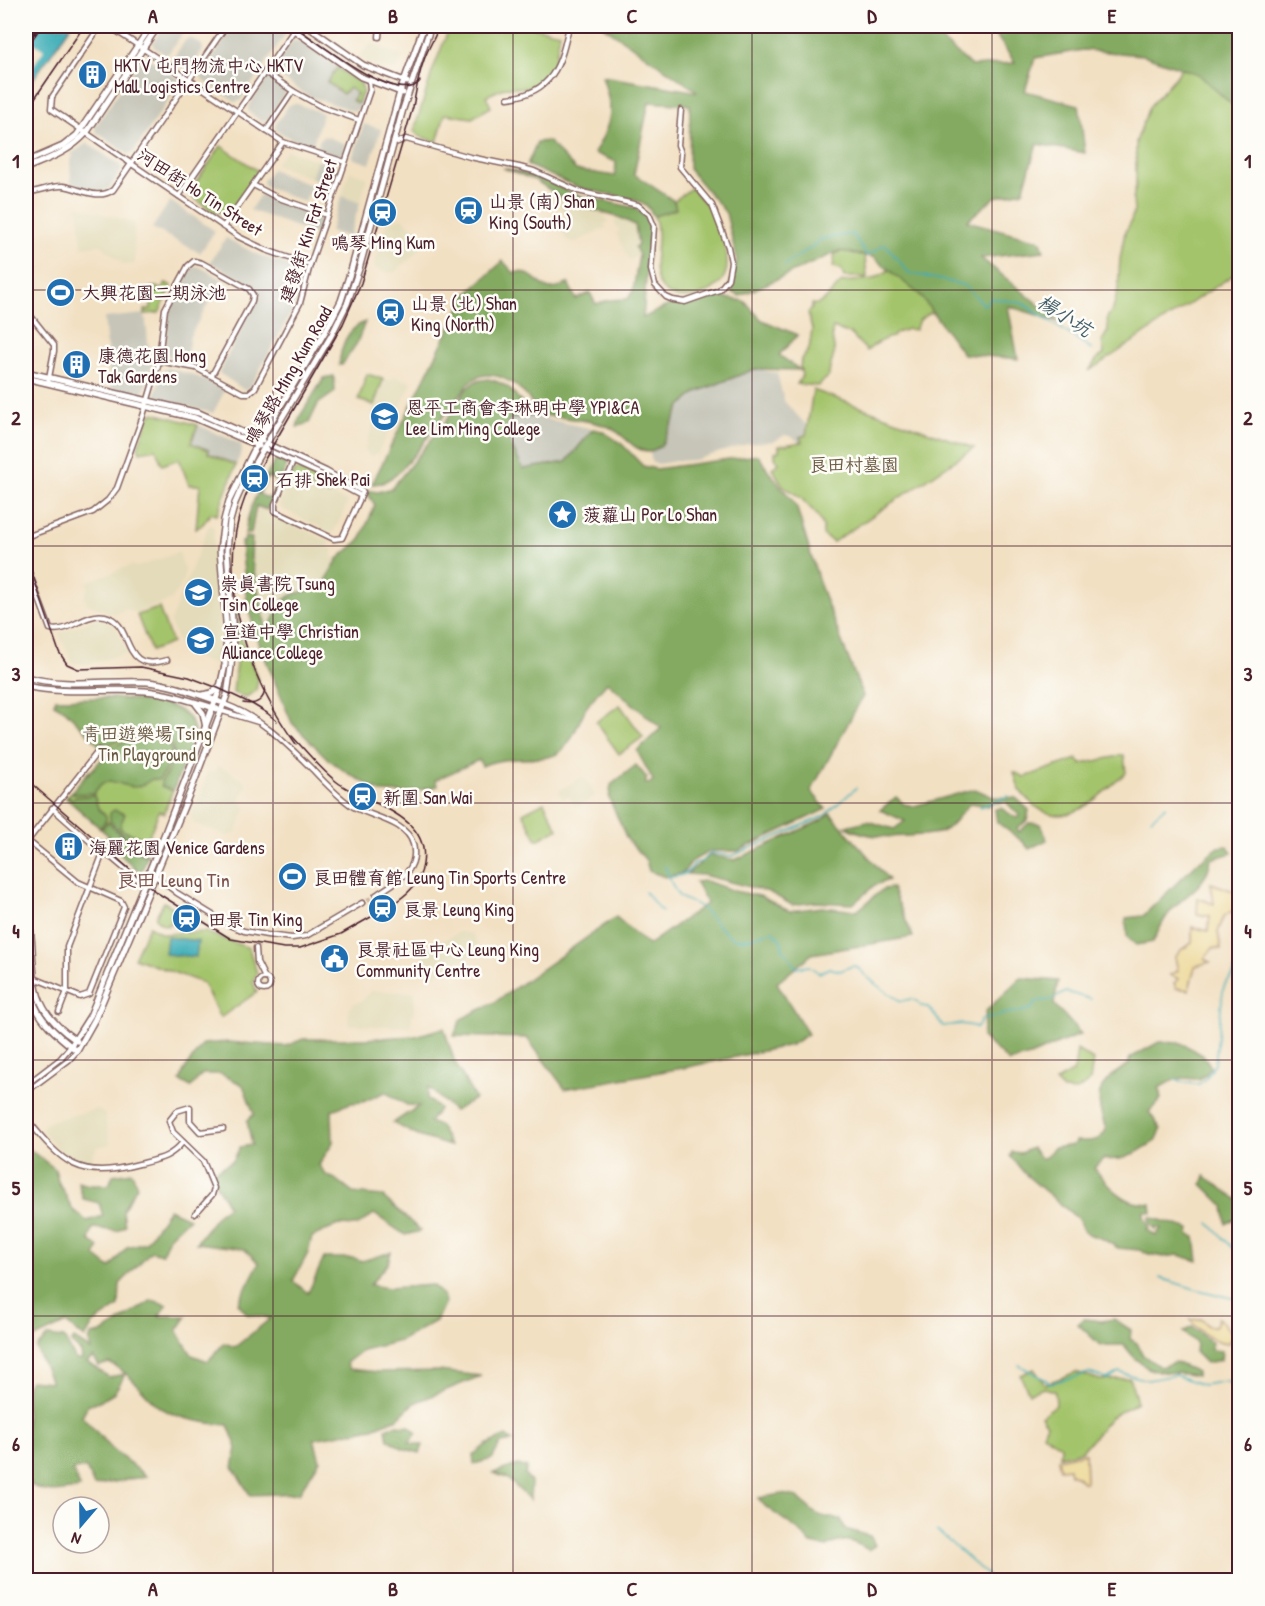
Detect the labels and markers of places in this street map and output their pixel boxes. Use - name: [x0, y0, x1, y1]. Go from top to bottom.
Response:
- place label: HKTV 屯門物流中心 HKTV Mall Logistics Centre: [114, 53, 304, 99]
- building icon: HKTV 屯門物流中心 HKTV Mall Logistics Centre: [77, 59, 109, 91]
- place label: 山景 (南) Shan King (South): [489, 189, 595, 235]
- station icon: 山景 (南) Shan King (South): [452, 195, 484, 227]
- station icon: 鳴琴 Ming Kum: [367, 197, 399, 229]
- place label: 鳴琴 Ming Kum: [331, 230, 435, 255]
- sports icon: 大興花園二期泳池: [45, 276, 77, 308]
- place label: 大興花園二期泳池: [82, 280, 226, 305]
- place label: 山景 (北) Shan King (North): [411, 291, 517, 337]
- station icon: 山景 (北) Shan King (North): [374, 297, 406, 329]
- place label: 康德花園 Hong Tak Gardens: [98, 343, 206, 389]
- building icon: 康德花園 Hong Tak Gardens: [61, 349, 93, 381]
- place label: 恩平工商會李琳明中學 YPI&CA Lee Lim Ming College: [406, 395, 639, 441]
- school or university icon: 恩平工商會李琳明中學 YPI&CA Lee Lim Ming College: [369, 401, 401, 433]
- station icon: 石排 Shek Pai: [239, 463, 271, 495]
- place label: 石排 Shek Pai: [276, 467, 370, 492]
- place icon: 菠蘿山 Por Lo Shan: [546, 498, 578, 530]
- place label: 菠蘿山 Por Lo Shan: [583, 502, 717, 527]
- place label: 崇真書院 Tsung Tsin College: [220, 571, 335, 617]
- school or university icon: 崇真書院 Tsung Tsin College: [183, 577, 215, 609]
- place label: 宣道中學 Christian Alliance College: [222, 619, 359, 665]
- school or university icon: 宣道中學 Christian Alliance College: [185, 625, 217, 657]
- station icon: 新圍 San Wai: [346, 781, 378, 813]
- place label: 新圍 San Wai: [383, 785, 473, 810]
- building icon: 海麗花園 Venice Gardens: [52, 831, 84, 863]
- place label: 海麗花園 Venice Gardens: [89, 835, 265, 860]
- sports icon: 良田體育館 Leung Tin Sports Centre: [276, 861, 308, 893]
- place label: 良田體育館 Leung Tin Sports Centre: [313, 865, 566, 890]
- station icon: 良景 Leung King: [366, 893, 398, 925]
- place label: 良景 Leung King: [403, 897, 514, 922]
- station icon: 田景 Tin King: [171, 903, 203, 935]
- place label: 田景 Tin King: [208, 907, 302, 932]
- place label: 良景社區中心 Leung King Community Centre: [356, 937, 539, 983]
- public building icon: 良景社區中心 Leung King Community Centre: [319, 943, 351, 975]

